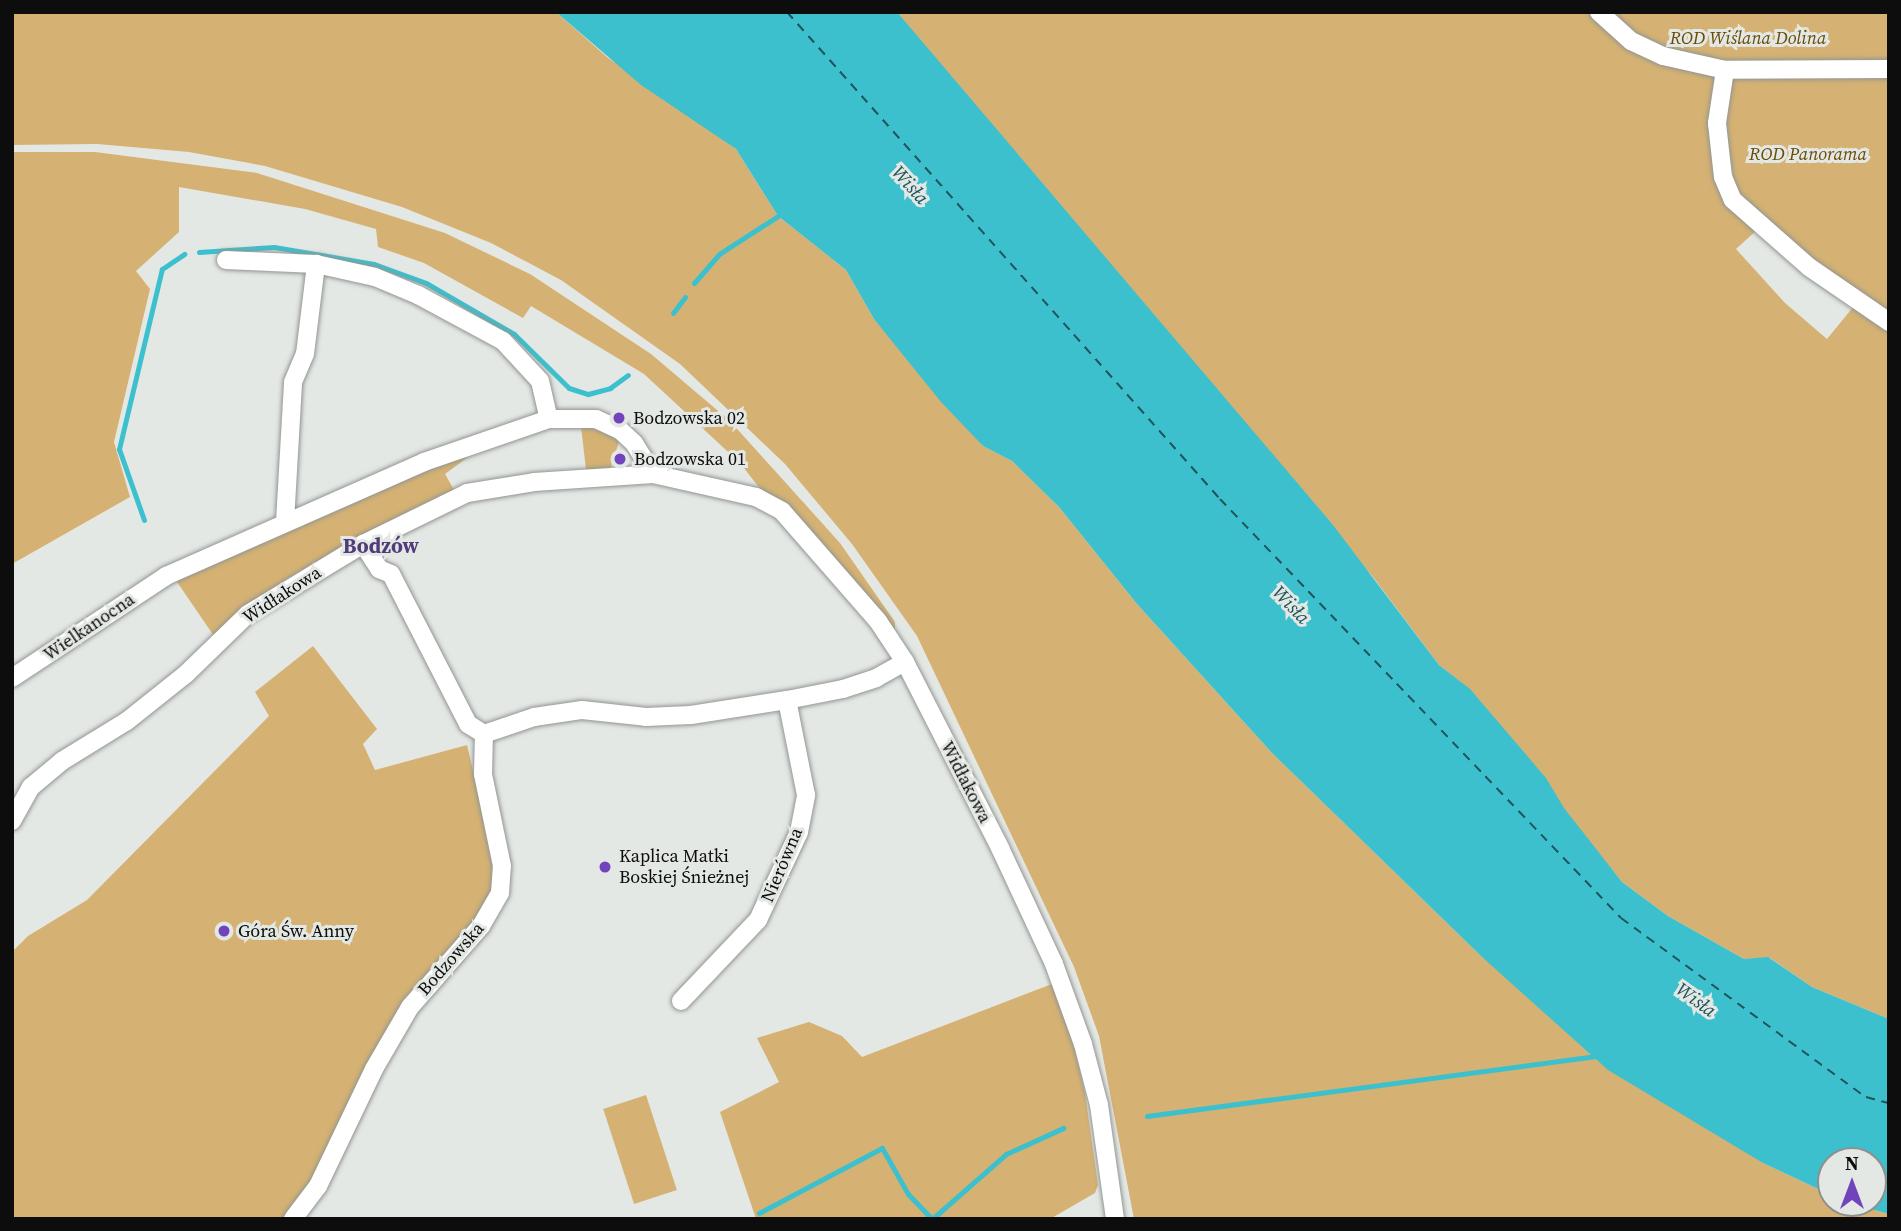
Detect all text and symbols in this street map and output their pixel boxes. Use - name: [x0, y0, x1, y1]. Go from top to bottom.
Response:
- park label: ROD Wiślana Dolina: [1670, 27, 1826, 49]
- park label: ROD Panorama: [1749, 143, 1867, 165]
- water label: Wisła: [887, 161, 933, 209]
- place label: Bodzowska 02: [633, 407, 745, 429]
- marker: Bodzowska 02: [611, 410, 627, 426]
- place label: Bodzowska 01: [634, 448, 746, 470]
- marker: Bodzowska 01: [612, 451, 628, 467]
- district label: Bodzów: [343, 533, 419, 559]
- street label: Widłakowa: [239, 562, 325, 628]
- water label: Wisła: [1267, 581, 1315, 629]
- street label: Wielkanocna: [39, 589, 139, 665]
- street label: Widłakowa: [936, 738, 996, 826]
- street label: Nierówna: [757, 824, 807, 906]
- place label: Kaplica Matki Boskiej Śnieżnej: [619, 846, 749, 888]
- marker: Kaplica Matki Boskiej Śnieżnej: [597, 859, 613, 875]
- street label: Bodzowska: [413, 918, 489, 1000]
- place label: Góra Św. Anny: [238, 920, 354, 942]
- marker: Góra Św. Anny: [216, 923, 232, 939]
- water label: Wisła: [1671, 978, 1721, 1022]
- north arrow: [1817, 1147, 1887, 1217]
- text: N: [1845, 1150, 1859, 1176]

